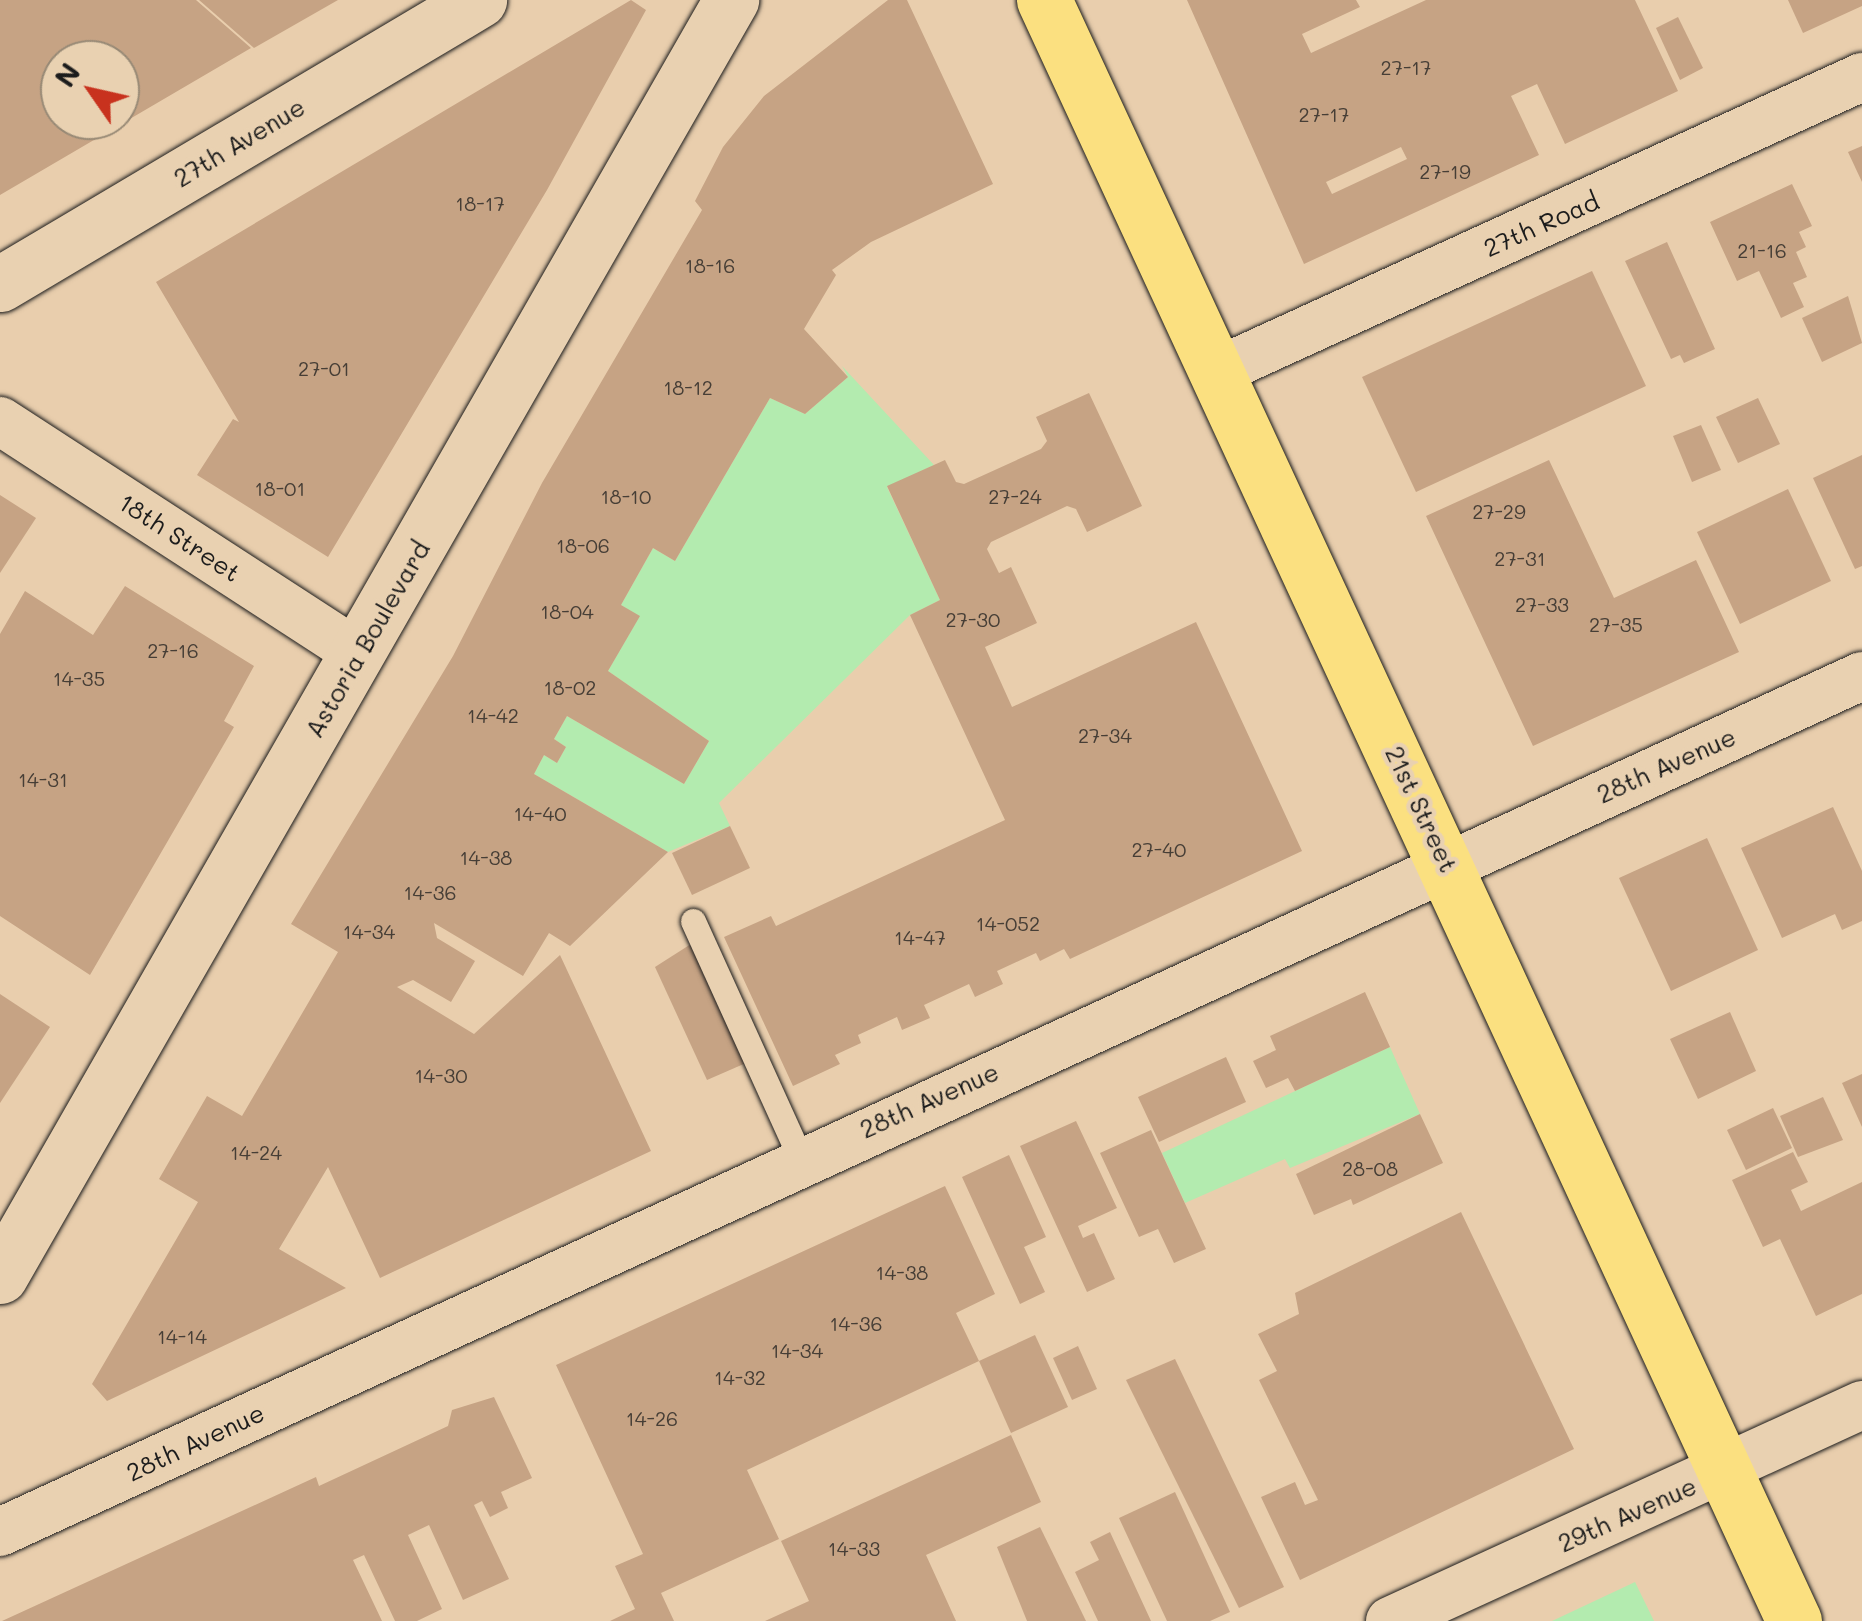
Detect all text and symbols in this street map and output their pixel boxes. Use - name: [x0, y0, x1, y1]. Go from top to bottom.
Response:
- north arrow: [40, 40, 140, 140]
- text: N: [46, 55, 88, 93]
- house number: 27-17: [1381, 55, 1431, 79]
- street label: 27th Avenue: [168, 91, 310, 193]
- house number: 27-17: [1299, 102, 1349, 126]
- house number: 27-19: [1419, 159, 1471, 183]
- street label: 27th Road: [1479, 185, 1603, 263]
- house number: 18-17: [455, 191, 505, 215]
- house number: 21-16: [1737, 238, 1787, 262]
- house number: 18-16: [685, 253, 735, 277]
- house number: 27-01: [298, 356, 350, 380]
- house number: 18-12: [663, 375, 713, 399]
- house number: 18-01: [255, 476, 305, 500]
- house number: 18-10: [601, 484, 651, 508]
- house number: 27-24: [988, 484, 1042, 508]
- street label: 18th Street: [114, 487, 246, 587]
- house number: 27-29: [1472, 499, 1526, 523]
- house number: 18-06: [556, 533, 610, 557]
- street label: Astoria Boulevard: [299, 535, 435, 743]
- house number: 27-31: [1494, 546, 1546, 570]
- house number: 27-33: [1515, 592, 1569, 616]
- house number: 18-04: [540, 599, 594, 623]
- house number: 27-30: [946, 607, 1000, 631]
- house number: 27-35: [1589, 612, 1643, 636]
- house number: 27-16: [147, 638, 199, 662]
- house number: 14-35: [53, 666, 105, 690]
- house number: 18-02: [544, 675, 596, 699]
- house number: 14-42: [467, 703, 519, 727]
- street label: 28th Avenue: [1592, 721, 1740, 809]
- house number: 27-34: [1078, 723, 1132, 747]
- street label: 21st Street: [1380, 741, 1464, 877]
- house number: 14-31: [18, 767, 68, 791]
- house number: 14-40: [513, 801, 567, 825]
- house number: 27-40: [1132, 837, 1186, 861]
- house number: 14-38: [460, 845, 512, 869]
- house number: 14-36: [404, 880, 456, 904]
- house number: 14-052: [976, 911, 1040, 935]
- house number: 14-34: [343, 919, 395, 943]
- house number: 14-47: [894, 925, 946, 949]
- street label: 28th Avenue: [855, 1056, 1003, 1144]
- house number: 14-30: [414, 1063, 468, 1087]
- house number: 14-24: [230, 1140, 282, 1164]
- house number: 28-08: [1342, 1156, 1398, 1180]
- house number: 14-38: [876, 1260, 928, 1284]
- house number: 14-36: [830, 1311, 882, 1335]
- house number: 14-14: [157, 1324, 207, 1348]
- house number: 14-34: [771, 1338, 823, 1362]
- house number: 14-32: [714, 1365, 766, 1389]
- street label: 28th Avenue: [121, 1397, 269, 1487]
- house number: 14-26: [626, 1406, 678, 1430]
- street label: 29th Avenue: [1553, 1470, 1701, 1558]
- house number: 14-33: [828, 1536, 880, 1560]

